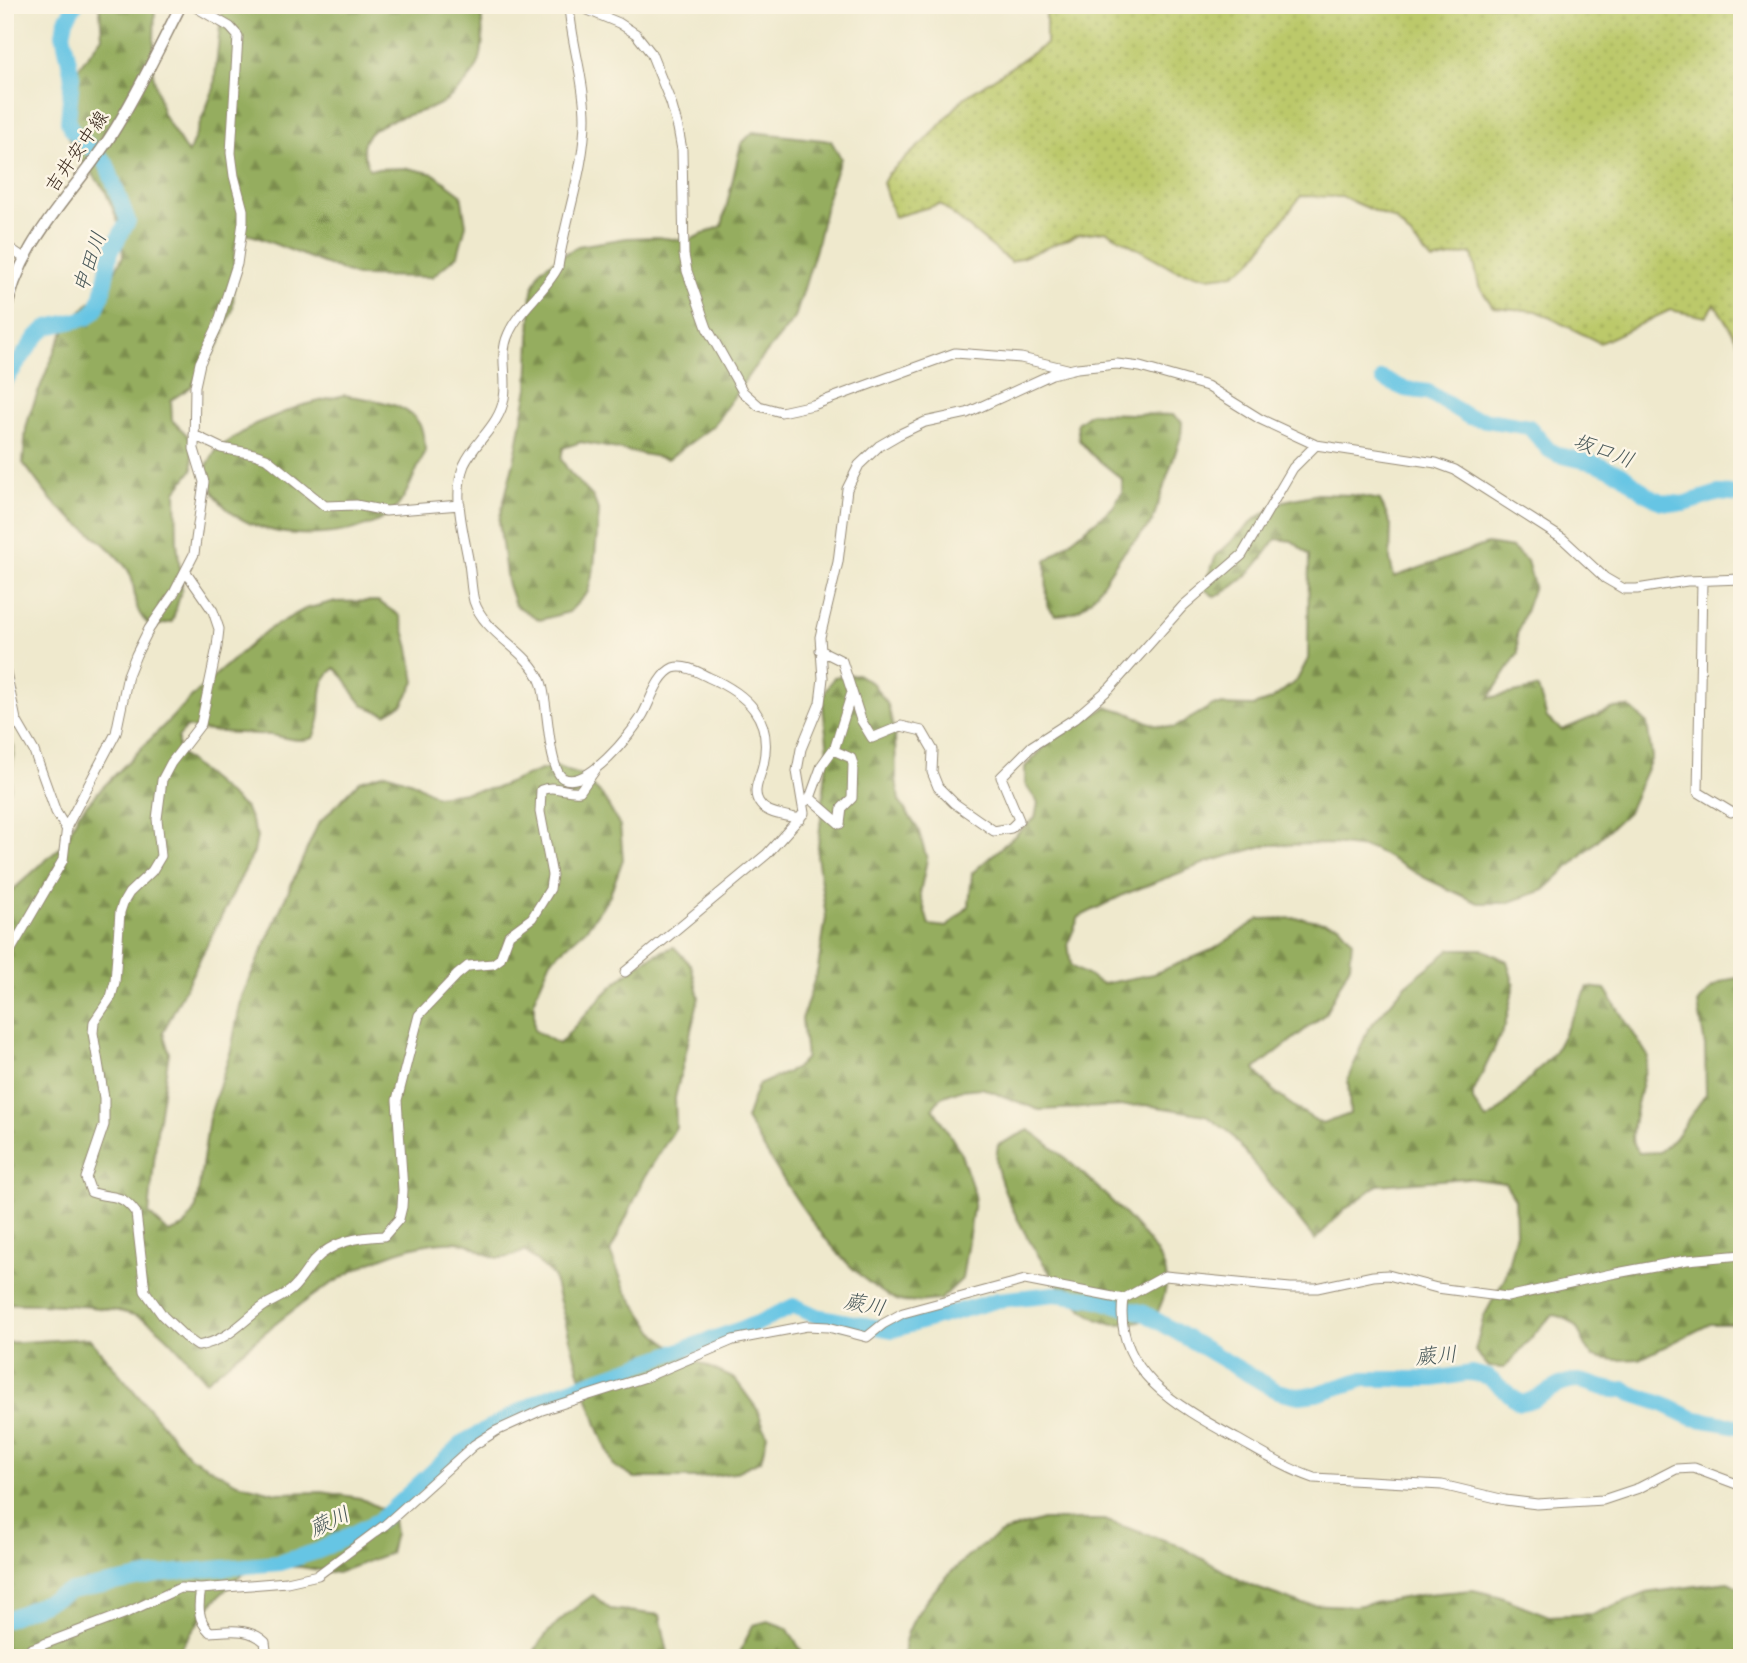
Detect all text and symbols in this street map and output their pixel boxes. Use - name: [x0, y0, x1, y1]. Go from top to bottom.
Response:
- street label: 吉井安中線: [39, 105, 113, 197]
- water label: 申田川: [66, 228, 112, 296]
- water label: 坂口川: [1570, 427, 1638, 473]
- water label: 蕨川: [842, 1287, 888, 1321]
- water label: 蕨川: [1414, 1340, 1458, 1370]
- water label: 蕨川: [304, 1500, 354, 1542]

